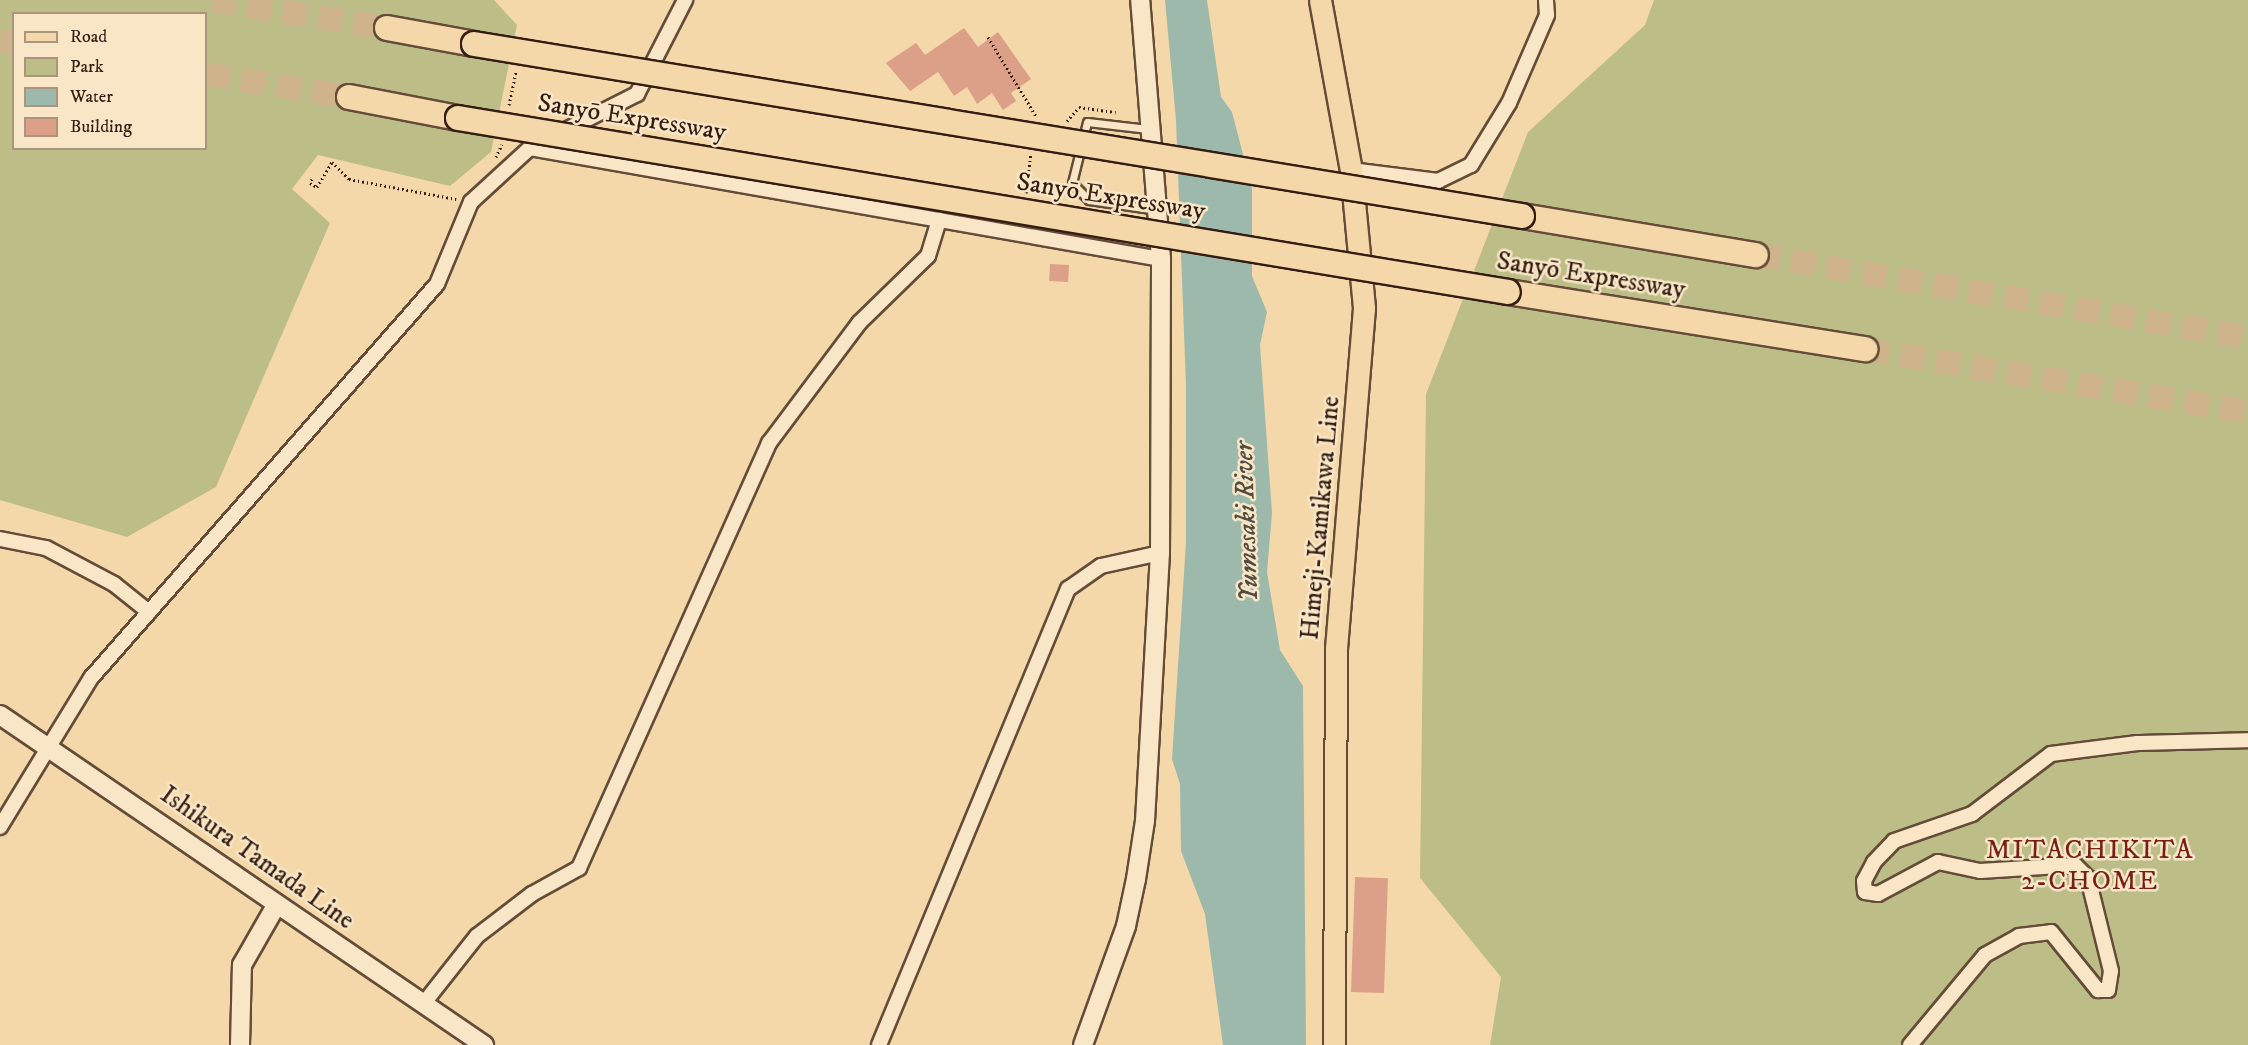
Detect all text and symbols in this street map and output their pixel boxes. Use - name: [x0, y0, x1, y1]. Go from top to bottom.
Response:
- legend: [12, 12, 207, 150]
- text: Road: [70, 26, 107, 48]
- text: Park: [70, 56, 104, 78]
- text: Water: [70, 86, 113, 108]
- street label: Sanyō Expressway: [536, 88, 728, 148]
- text: Building: [70, 116, 132, 138]
- street label: Sanyō Expressway: [1015, 167, 1207, 227]
- street label: Sanyō Expressway: [1495, 246, 1687, 306]
- street label: Himeji-Kamikawa Line: [1295, 395, 1347, 641]
- water label: Yumesaki River: [1228, 441, 1266, 603]
- street label: Ishikura Tamada Line: [154, 779, 360, 937]
- district label: MITACHIKITA 2-CHOME: [1986, 834, 2194, 897]

